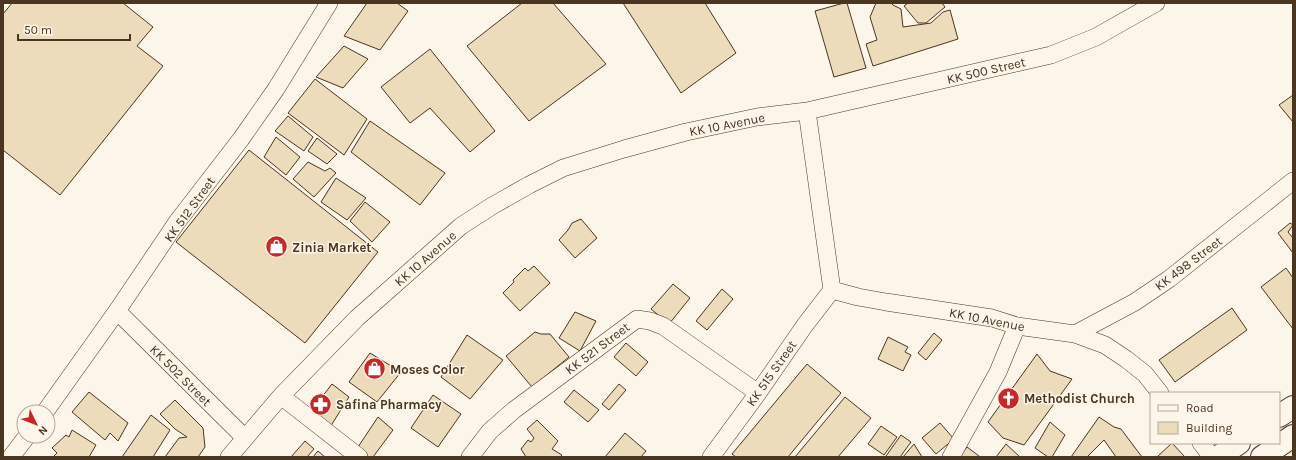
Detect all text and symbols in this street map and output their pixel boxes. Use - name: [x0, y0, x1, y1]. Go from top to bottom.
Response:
- scale bar: [18, 16, 130, 42]
- text: 50 m: [24, 23, 52, 37]
- street label: KK 500 Street: [945, 54, 1027, 87]
- street label: KK 10 Avenue: [688, 110, 767, 139]
- street label: KK 512 Street: [161, 174, 218, 245]
- street label: KK 10 Avenue: [391, 227, 459, 289]
- street label: KK 498 Street: [1152, 233, 1225, 294]
- shop icon: Zinia Market: [264, 234, 290, 260]
- place label: Zinia Market: [292, 240, 371, 255]
- street label: KK 10 Avenue: [948, 305, 1026, 334]
- street label: KK 521 Street: [562, 319, 633, 378]
- street label: KK 515 Street: [743, 338, 800, 409]
- street label: KK 502 Street: [147, 342, 214, 409]
- shop icon: Moses Color: [361, 356, 387, 382]
- place label: Moses Color: [390, 362, 466, 377]
- church icon: Methodist Church: [995, 385, 1021, 411]
- pharmacy icon: Safina Pharmacy: [307, 391, 333, 417]
- place label: Methodist Church: [1024, 391, 1135, 406]
- legend: [1150, 392, 1280, 444]
- place label: Safina Pharmacy: [336, 397, 442, 412]
- text: Road: [1186, 401, 1214, 415]
- north arrow: [16, 404, 56, 444]
- text: Building: [1186, 421, 1233, 435]
- text: N: [36, 423, 50, 438]

